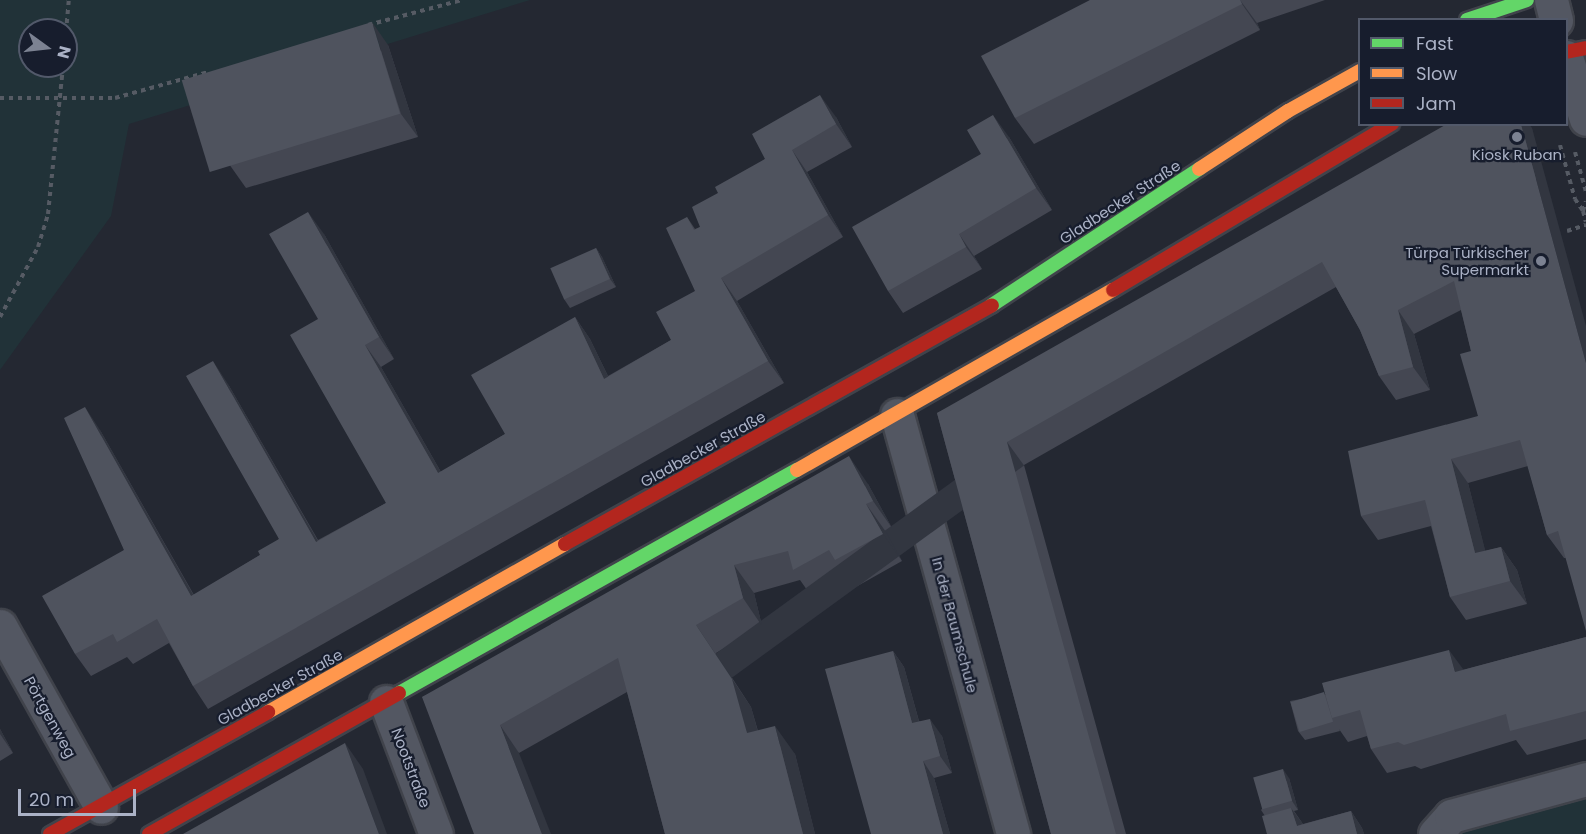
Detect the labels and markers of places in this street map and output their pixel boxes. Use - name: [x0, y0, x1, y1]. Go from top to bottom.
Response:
- marker: Kiosk Ruban: [1510, 130, 1524, 144]
- place label: Kiosk Ruban: [1472, 146, 1562, 164]
- place label: Türpa Türkischer Supermarkt: [1405, 243, 1529, 278]
- marker: Türpa Türkischer Supermarkt: [1534, 254, 1548, 268]

